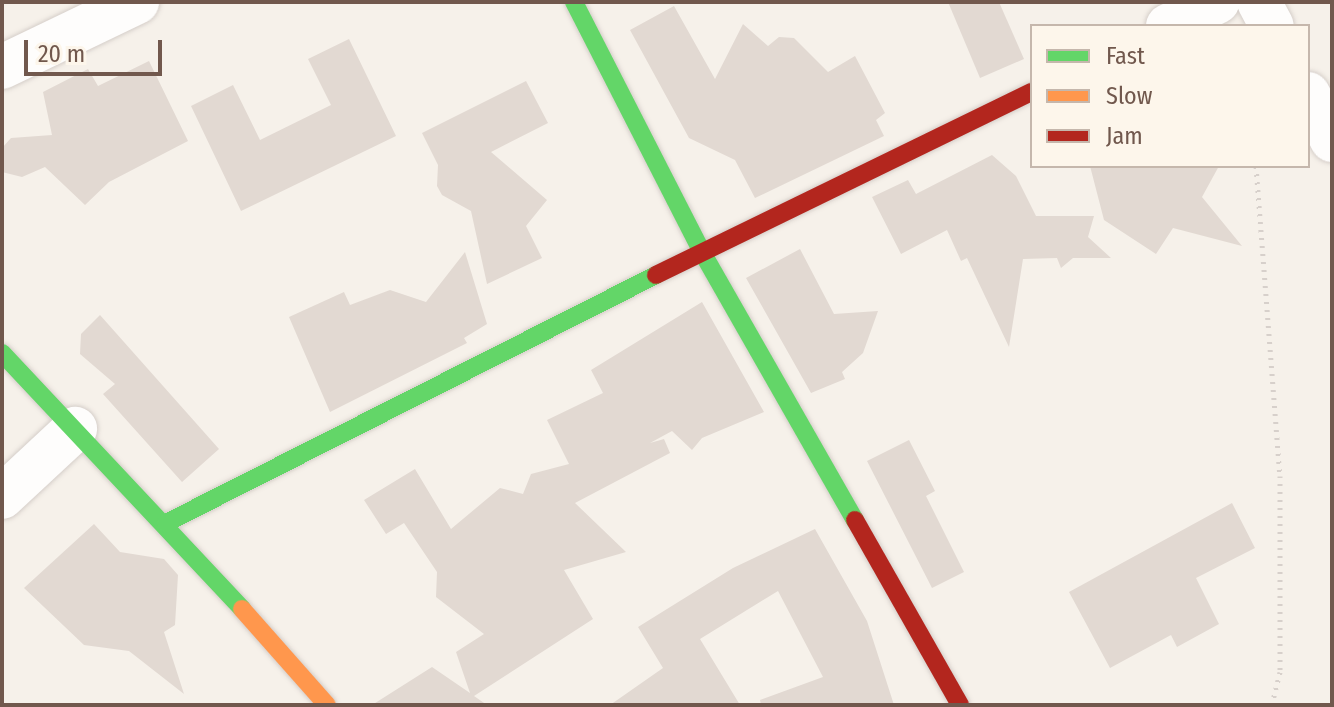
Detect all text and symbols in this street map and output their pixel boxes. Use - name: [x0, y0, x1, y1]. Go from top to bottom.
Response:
- scale bar: [28, 24, 166, 74]
- legend: [1030, 24, 1310, 168]
- text: 20 m: [38, 40, 85, 68]
- text: Fast: [1106, 42, 1145, 70]
- text: Slow: [1106, 82, 1152, 110]
- text: Jam: [1106, 122, 1143, 150]

